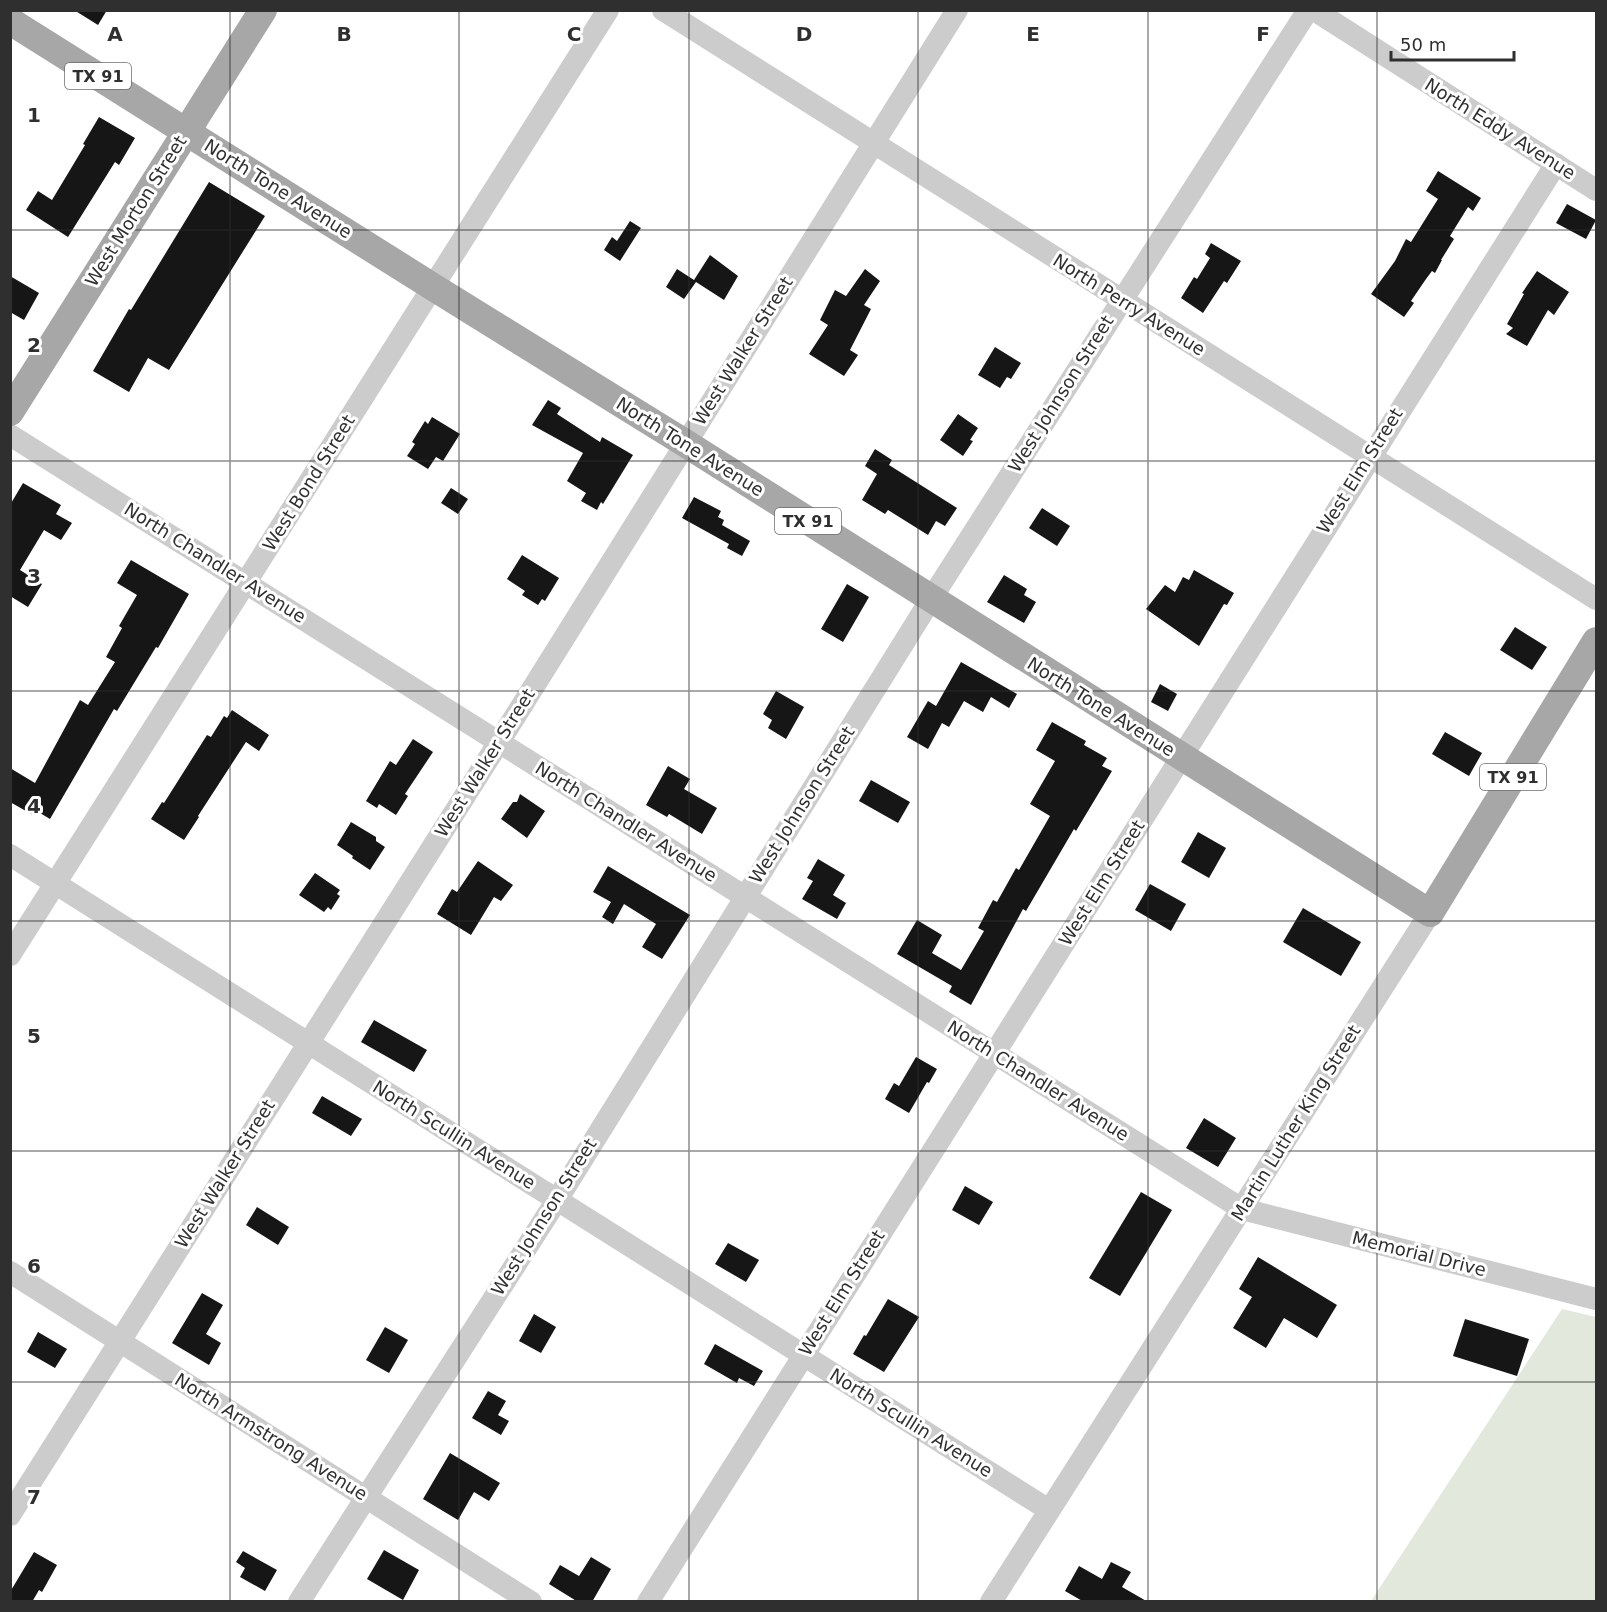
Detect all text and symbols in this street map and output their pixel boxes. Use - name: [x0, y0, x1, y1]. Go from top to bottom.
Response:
- text: A: [107, 22, 123, 46]
- text: B: [336, 22, 352, 46]
- text: C: [567, 22, 581, 46]
- text: D: [796, 22, 812, 46]
- text: E: [1026, 22, 1040, 46]
- text: F: [1256, 22, 1270, 46]
- scale bar: [1391, 24, 1514, 62]
- text: 50 m: [1400, 34, 1446, 55]
- road number: TX 91: [65, 63, 131, 89]
- street label: North Eddy Avenue: [1421, 74, 1579, 183]
- text: 1: [27, 103, 41, 127]
- street label: West Morton Street: [81, 131, 191, 290]
- street label: North Tone Avenue: [201, 135, 356, 243]
- street label: North Perry Avenue: [1049, 249, 1209, 360]
- street label: West Walker Street: [688, 273, 797, 429]
- street label: West Johnson Street: [1004, 311, 1118, 476]
- text: 2: [27, 333, 41, 357]
- street label: North Tone Avenue: [613, 393, 768, 501]
- street label: West Elm Street: [1312, 404, 1407, 537]
- street label: West Bond Street: [258, 411, 359, 555]
- street label: North Chandler Avenue: [121, 498, 310, 627]
- road number: TX 91: [775, 508, 841, 534]
- text: 3: [27, 564, 41, 588]
- street label: North Tone Avenue: [1024, 653, 1179, 761]
- street label: West Walker Street: [430, 685, 539, 841]
- street label: West Johnson Street: [745, 722, 859, 887]
- street label: North Chandler Avenue: [532, 757, 721, 886]
- road number: TX 91: [1480, 764, 1546, 790]
- text: 4: [27, 794, 41, 818]
- street label: West Elm Street: [1054, 816, 1149, 949]
- street label: North Chandler Avenue: [944, 1016, 1133, 1145]
- street label: Martin Luther King Street: [1227, 1021, 1365, 1225]
- text: 5: [27, 1024, 41, 1048]
- street label: North Scullin Avenue: [369, 1076, 539, 1193]
- street label: West Walker Street: [170, 1096, 279, 1252]
- street label: West Johnson Street: [487, 1134, 601, 1299]
- street label: West Elm Street: [794, 1226, 889, 1359]
- street label: Memorial Drive: [1350, 1227, 1488, 1280]
- text: 6: [27, 1254, 41, 1278]
- street label: North Scullin Avenue: [826, 1364, 996, 1481]
- street label: North Armstrong Avenue: [171, 1369, 371, 1505]
- text: 7: [27, 1485, 41, 1509]

